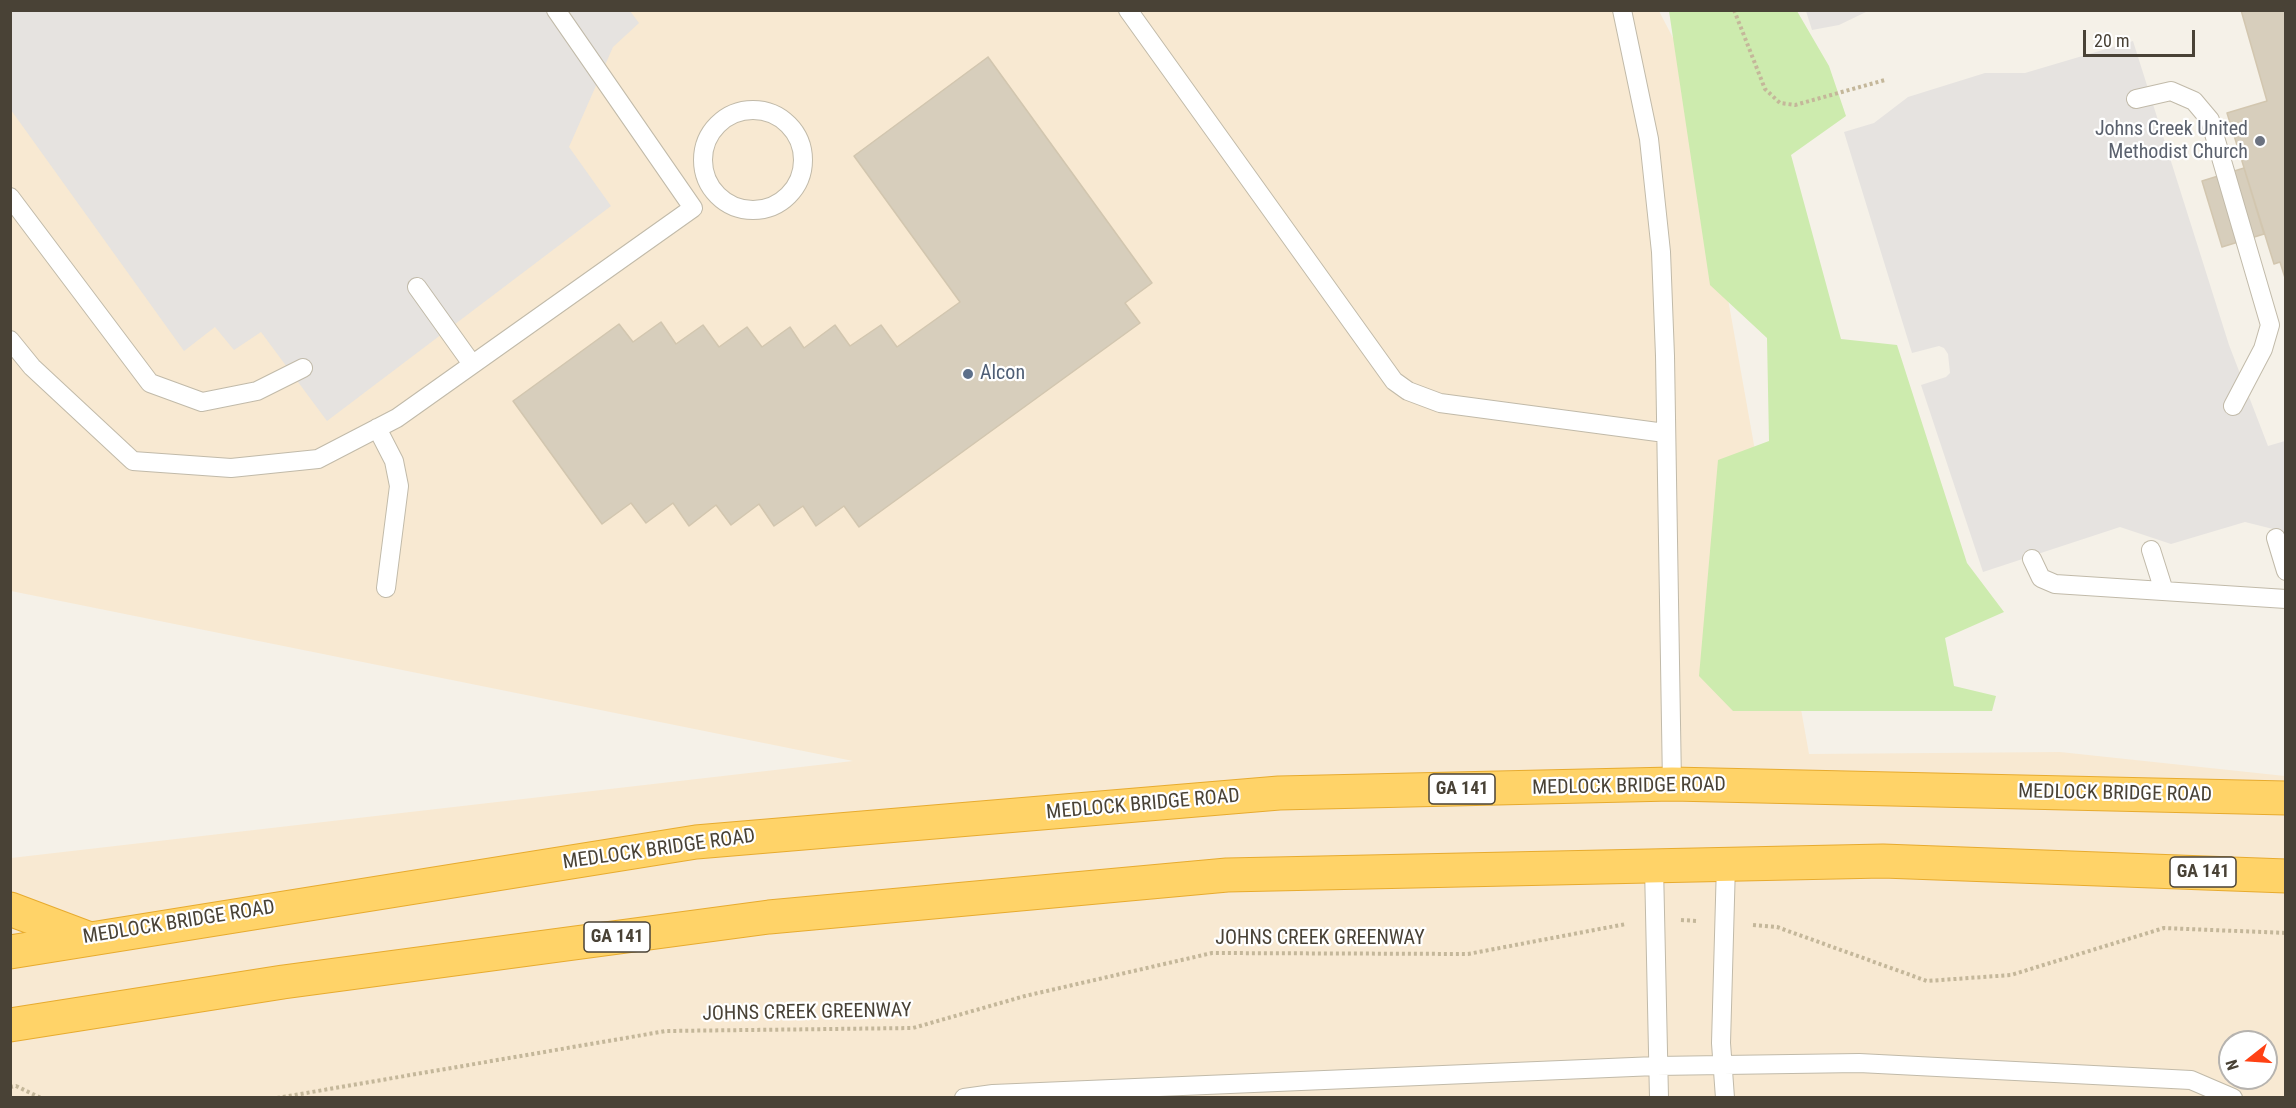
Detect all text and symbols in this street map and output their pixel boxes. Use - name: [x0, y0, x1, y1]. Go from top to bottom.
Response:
- scale bar: [2086, 18, 2198, 56]
- text: 20 m: [2094, 30, 2129, 51]
- place label: Johns Creek United Methodist Church: [2095, 118, 2248, 165]
- marker: Johns Creek United Methodist Church: [2253, 134, 2267, 148]
- place label: Alcon: [980, 362, 1025, 386]
- marker: Alcon: [961, 367, 975, 381]
- street label: MEDLOCK BRIDGE ROAD: [1532, 773, 1726, 801]
- road number: GA 141: [1429, 774, 1495, 804]
- street label: MEDLOCK BRIDGE ROAD: [2018, 780, 2212, 808]
- street label: MEDLOCK BRIDGE ROAD: [1045, 785, 1241, 825]
- street label: MEDLOCK BRIDGE ROAD: [561, 825, 757, 875]
- road number: GA 141: [2170, 857, 2236, 887]
- street label: MEDLOCK BRIDGE ROAD: [81, 896, 277, 950]
- road number: GA 141: [584, 922, 650, 952]
- street label: JOHNS CREEK GREENWAY: [1215, 927, 1425, 951]
- street label: JOHNS CREEK GREENWAY: [702, 999, 912, 1027]
- north arrow: [2218, 1030, 2278, 1090]
- text: N: [2222, 1057, 2243, 1072]

